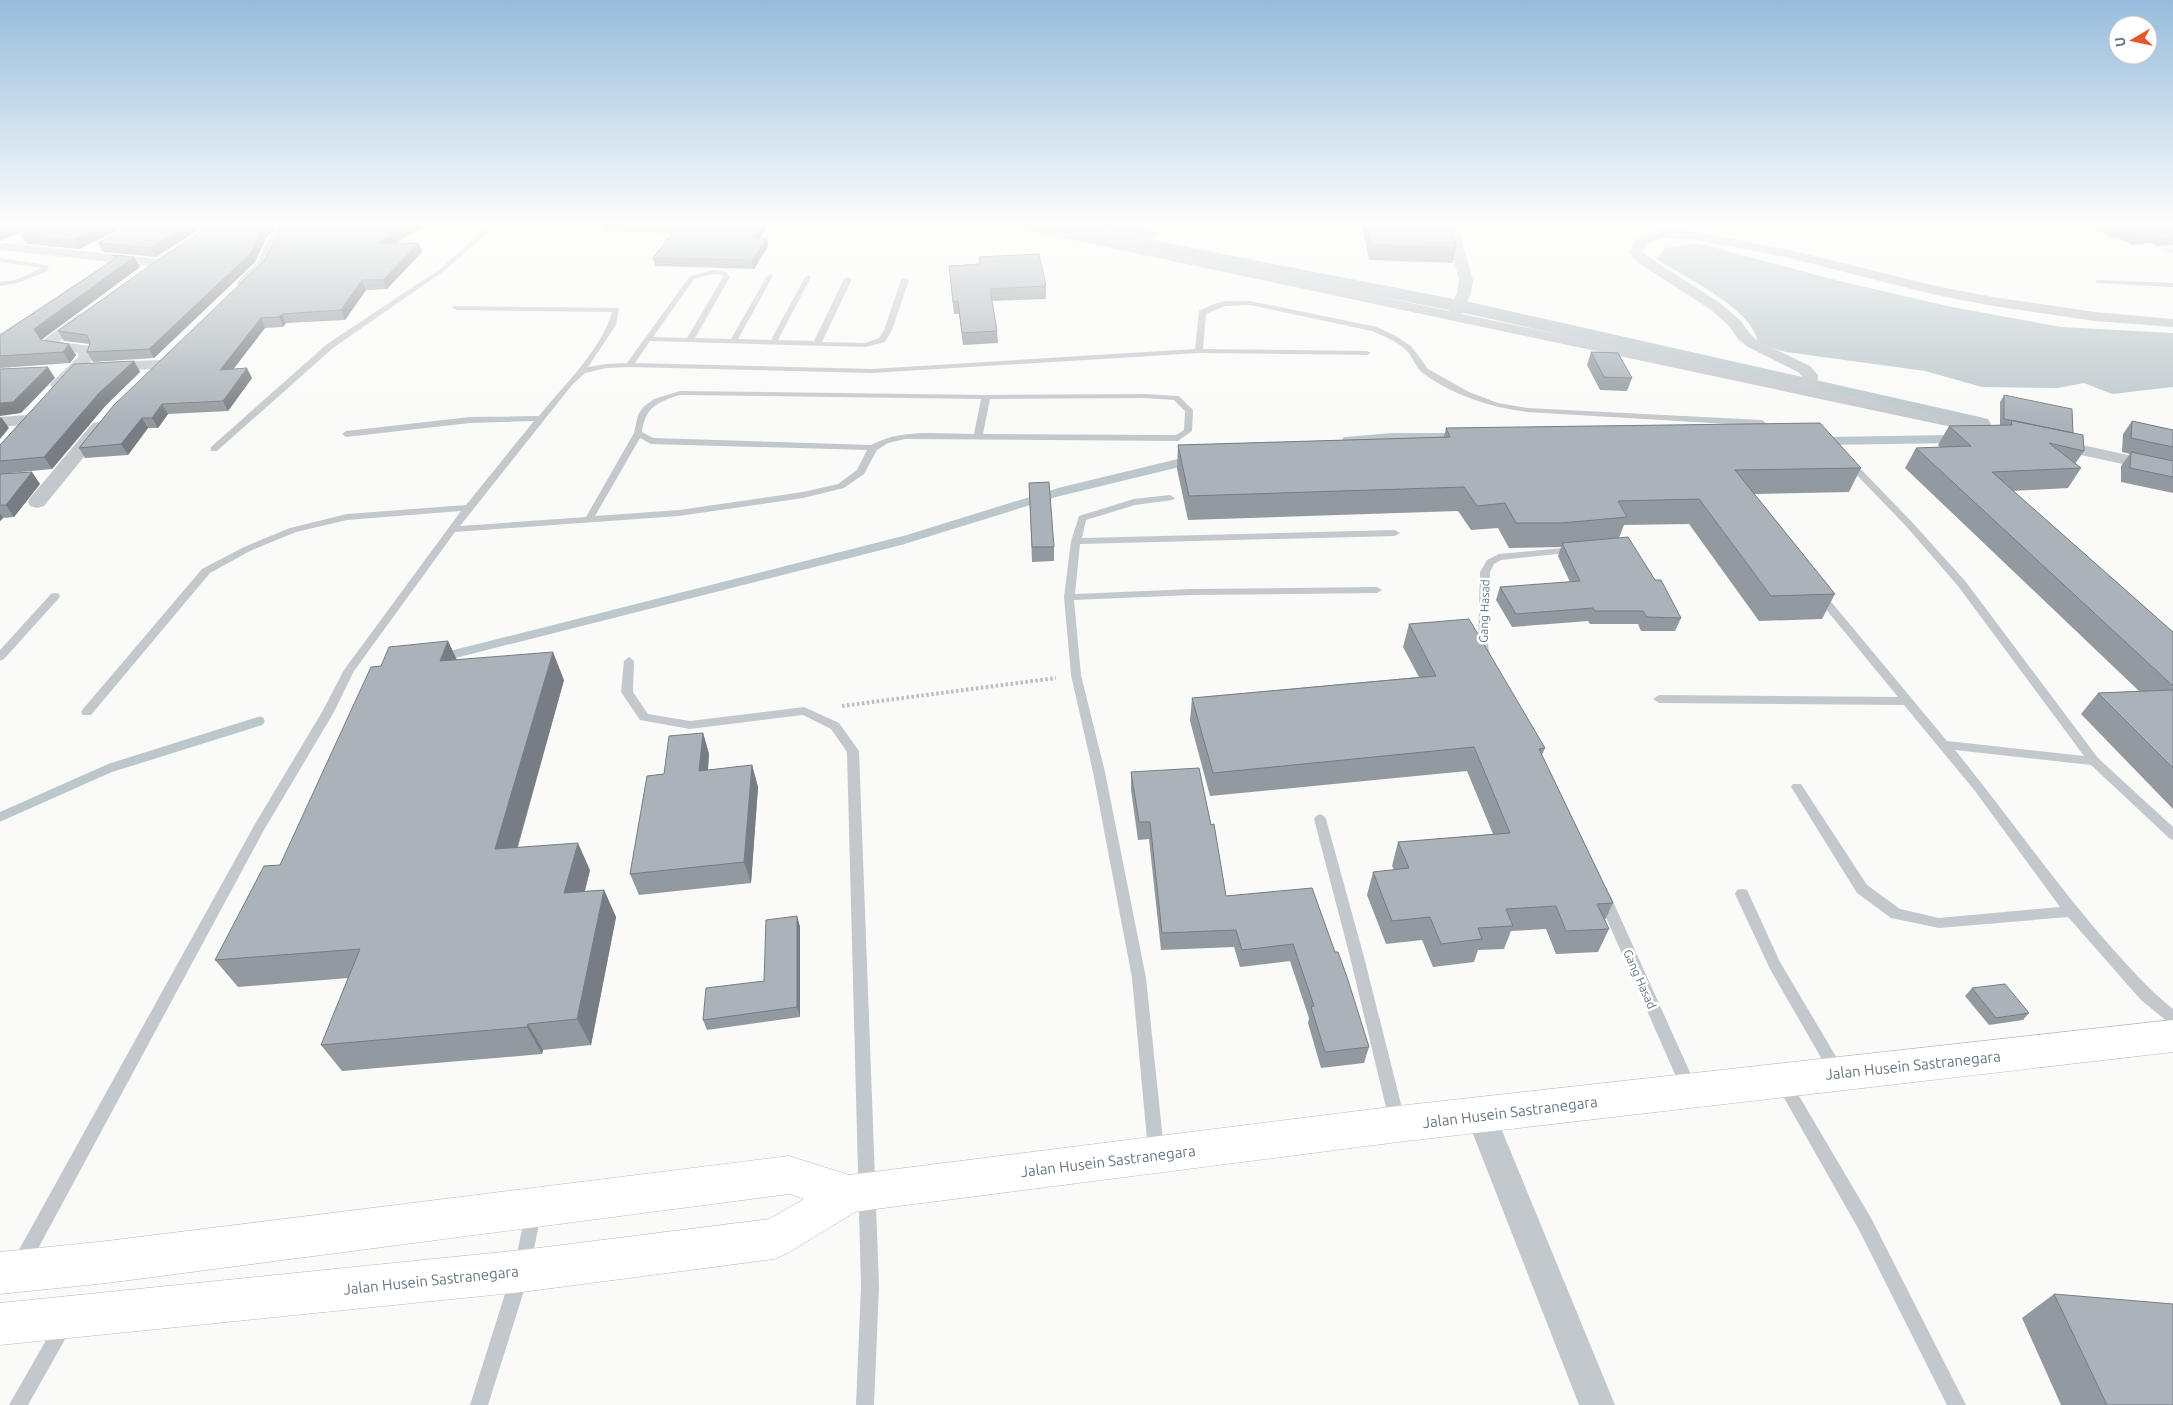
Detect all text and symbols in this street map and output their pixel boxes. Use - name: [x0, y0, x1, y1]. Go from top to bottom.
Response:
- north arrow: [2108, 15, 2158, 65]
- text: U: [2111, 36, 2129, 48]
- street label: Gang Hasad: [1476, 579, 1492, 643]
- street label: Gang Hasad: [1621, 947, 1659, 1011]
- street label: Jalan Husein Sastranegara: [1825, 1047, 2001, 1083]
- street label: Jalan Husein Sastranegara: [1422, 1093, 1598, 1131]
- street label: Jalan Husein Sastranegara: [1020, 1142, 1196, 1180]
- street label: Jalan Husein Sastranegara: [343, 1262, 519, 1298]

